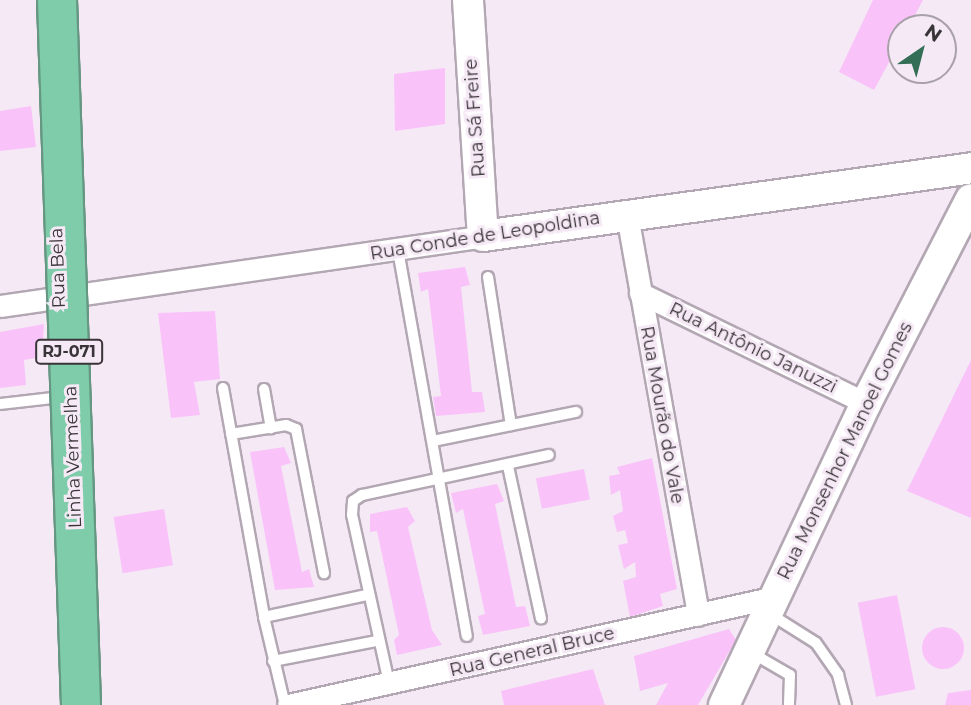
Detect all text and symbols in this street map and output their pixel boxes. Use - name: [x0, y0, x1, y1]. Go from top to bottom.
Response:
- north arrow: [887, 14, 957, 84]
- text: N: [920, 19, 946, 47]
- street label: Rua Sá Freire: [460, 58, 490, 178]
- street label: Rua Conde de Leopoldina: [368, 207, 602, 265]
- street label: Rua Bela: [46, 227, 70, 309]
- street label: Rua Antônio Januzzi: [666, 298, 840, 398]
- street label: Rua Monsenhor Manoel Gomes: [773, 319, 917, 583]
- street label: Rua Mourão do Vale: [636, 324, 688, 506]
- road number: RJ-071: [34, 340, 104, 364]
- street label: Linha Vermelha: [60, 386, 86, 528]
- street label: Rua General Bruce: [447, 623, 617, 681]

